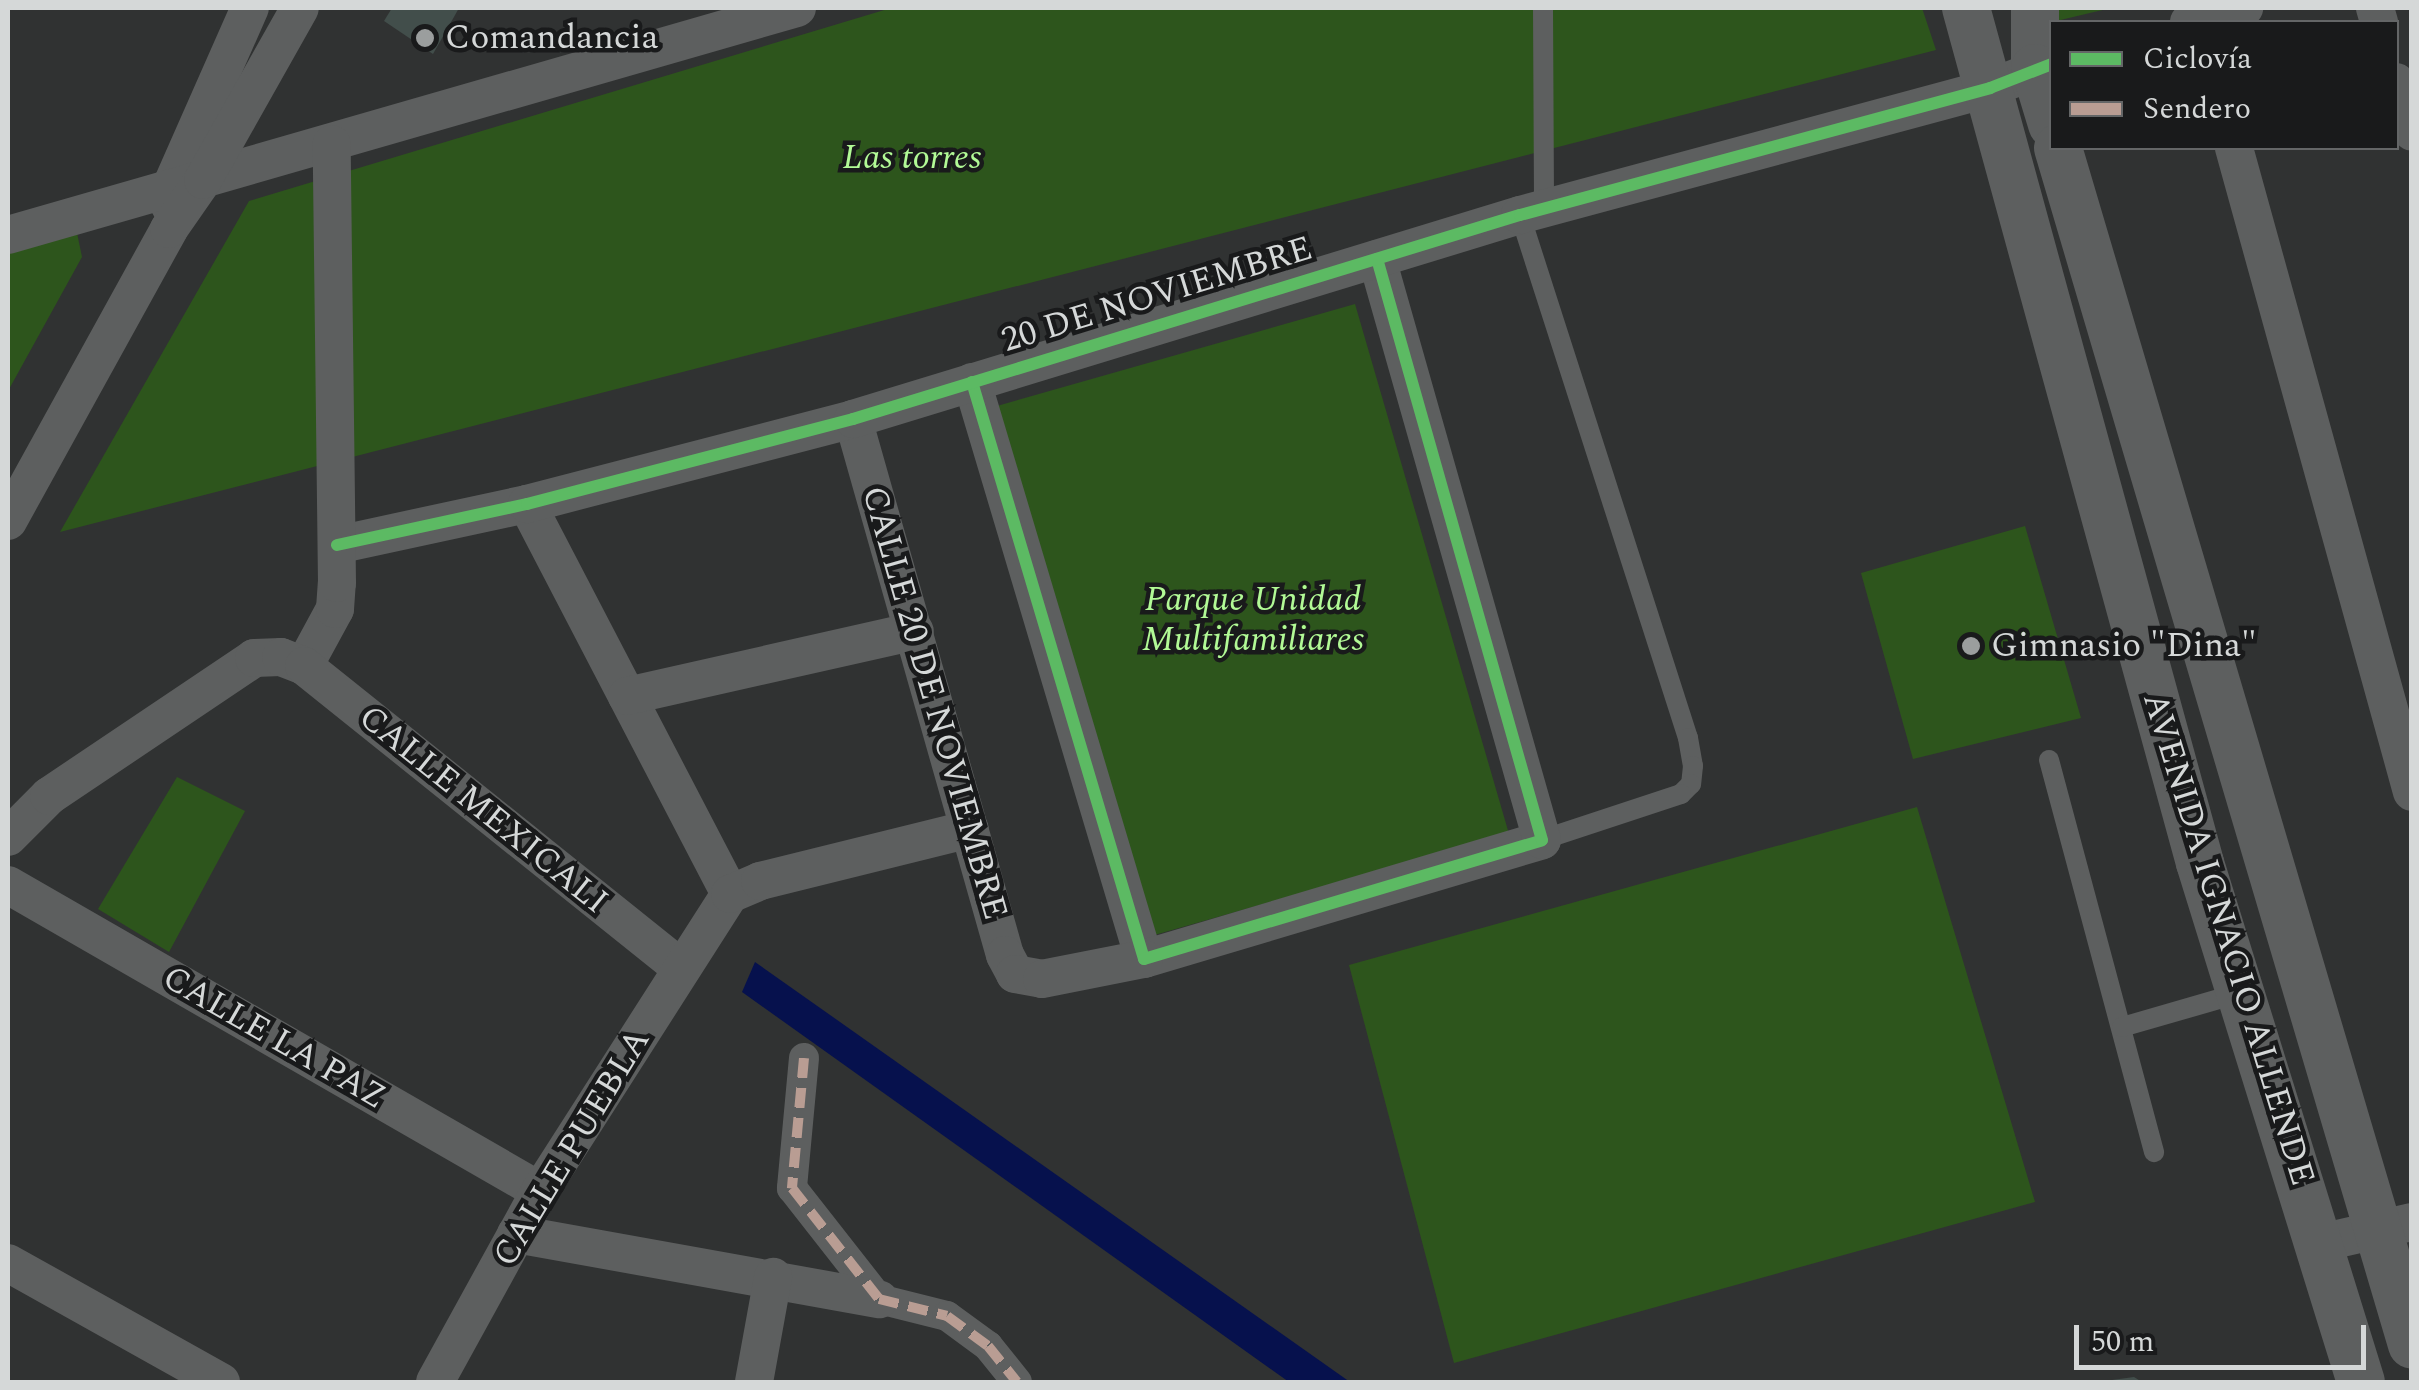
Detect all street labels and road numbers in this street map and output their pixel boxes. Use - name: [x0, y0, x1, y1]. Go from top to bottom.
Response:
- street label: 20 DE NOVIEMBRE: [997, 228, 1317, 362]
- street label: CALLE 20 DE NOVIEMBRE: [852, 482, 1016, 924]
- street label: AVENIDA IGNACIO ALLENDE: [2133, 687, 2323, 1191]
- street label: CALLE MEXICALI: [350, 697, 616, 923]
- street label: CALLE LA PAZ: [155, 957, 393, 1119]
- street label: CALLE PUEBLA: [484, 1022, 660, 1274]

